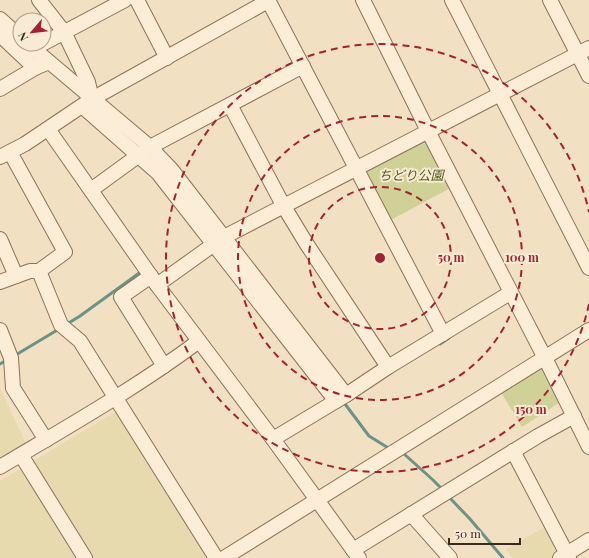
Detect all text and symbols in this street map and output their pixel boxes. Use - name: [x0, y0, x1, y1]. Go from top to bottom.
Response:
- north arrow: [12, 12, 52, 52]
- text: N: [14, 30, 31, 44]
- park label: ちどり公園: [378, 166, 445, 183]
- text: 50 m: [438, 249, 465, 265]
- text: 100 m: [505, 249, 539, 265]
- centre of rings: [373, 251, 387, 265]
- text: 150 m: [515, 401, 547, 417]
- scale bar: [449, 520, 520, 546]
- text: 50 m: [455, 525, 481, 541]

